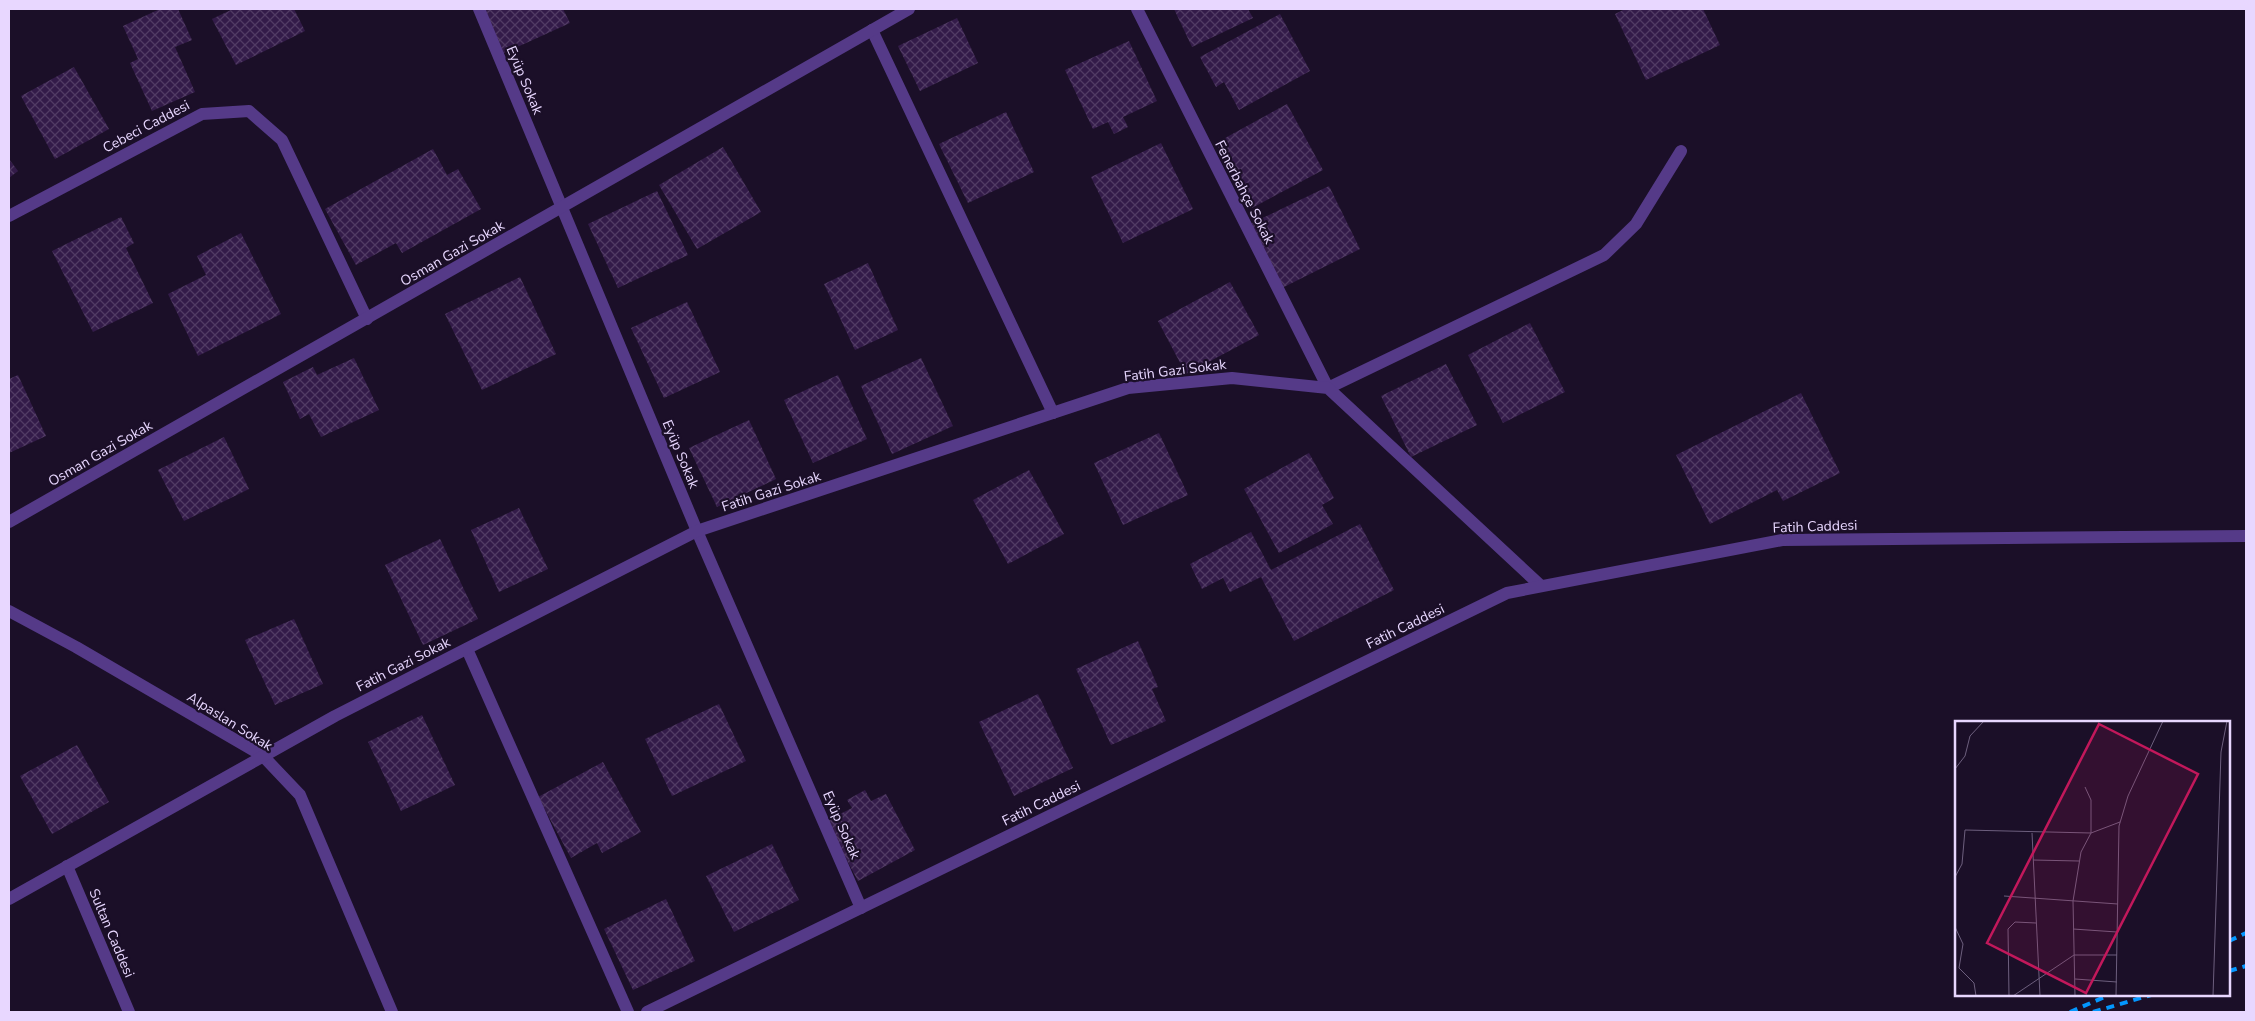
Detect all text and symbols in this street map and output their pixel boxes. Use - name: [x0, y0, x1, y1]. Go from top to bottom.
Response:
- street label: Eyüp Sokak: [502, 43, 548, 118]
- street label: Cebeci Caddesi: [100, 96, 193, 157]
- street label: Fenerbahçe Sokak: [1210, 137, 1279, 248]
- street label: Osman Gazi Sokak: [397, 215, 509, 291]
- street label: Fatih Gazi Sokak: [1123, 355, 1228, 386]
- street label: Osman Gazi Sokak: [45, 415, 157, 491]
- street label: Eyüp Sokak: [658, 417, 704, 492]
- street label: Fatih Gazi Sokak: [719, 466, 824, 516]
- street label: Fatih Caddesi: [1772, 516, 1858, 537]
- street label: Fatih Caddesi: [1363, 599, 1448, 654]
- street label: Fatih Gazi Sokak: [353, 632, 454, 696]
- street label: Alpaslan Sokak: [183, 688, 277, 756]
- inset map: [1955, 721, 2230, 996]
- street label: Fatih Caddesi: [999, 776, 1084, 831]
- street label: Eyüp Sokak: [818, 788, 865, 863]
- street label: Sultan Caddesi: [84, 886, 139, 981]

